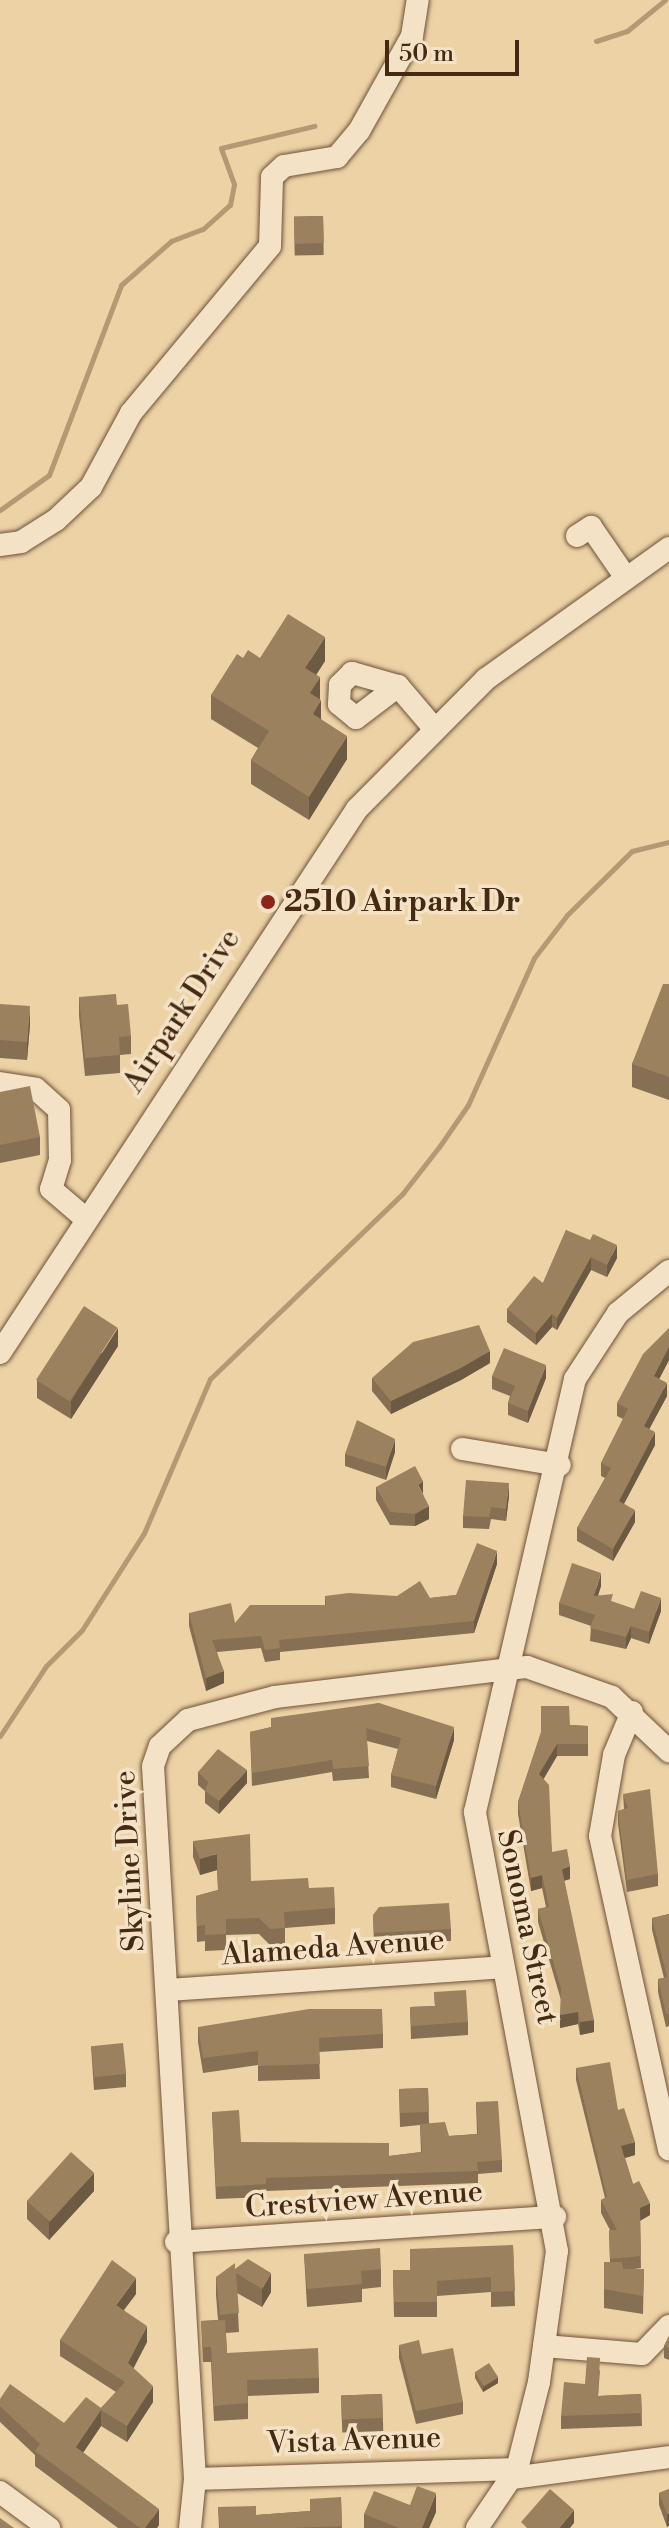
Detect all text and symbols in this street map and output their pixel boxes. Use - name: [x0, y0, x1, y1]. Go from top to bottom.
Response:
- scale bar: [389, 24, 523, 74]
- text: 50 m: [399, 39, 454, 69]
- place label: 2510 Airpark Dr: [284, 884, 520, 920]
- marker: 2510 Airpark Dr: [259, 893, 277, 911]
- street label: Airpark Drive: [116, 923, 248, 1099]
- street label: Skyline Drive: [107, 1769, 153, 1953]
- street label: Sonoma Street: [489, 1826, 565, 2028]
- street label: Alameda Avenue: [220, 1922, 446, 1974]
- street label: Crestview Avenue: [244, 2174, 484, 2226]
- street label: Vista Avenue: [266, 2420, 442, 2462]

